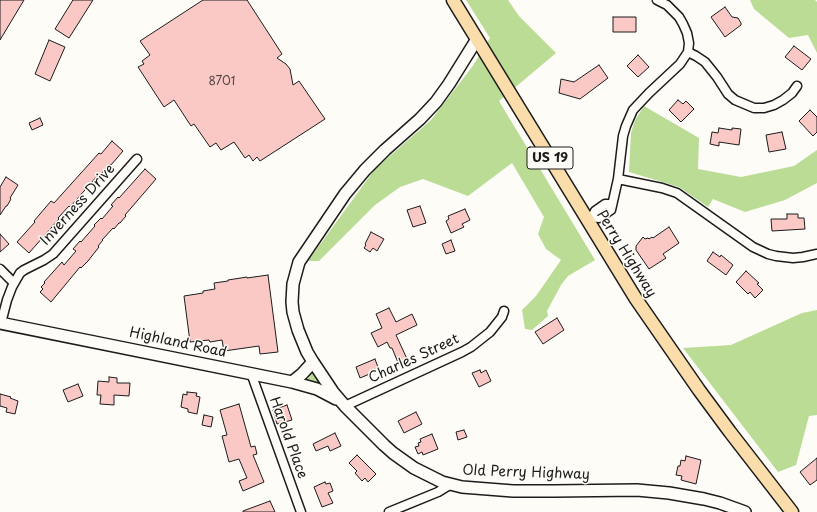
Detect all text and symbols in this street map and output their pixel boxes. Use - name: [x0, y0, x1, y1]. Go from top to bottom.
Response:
- house number: 8701: [209, 75, 235, 89]
- road number: US 19: [527, 147, 573, 169]
- street label: Inverness Drive: [37, 161, 119, 249]
- street label: Perry Highway: [593, 207, 659, 301]
- street label: Highland Road: [128, 325, 228, 361]
- street label: Charles Street: [366, 331, 462, 387]
- street label: Harold Place: [265, 395, 311, 481]
- street label: Old Perry Highway: [462, 462, 590, 484]

